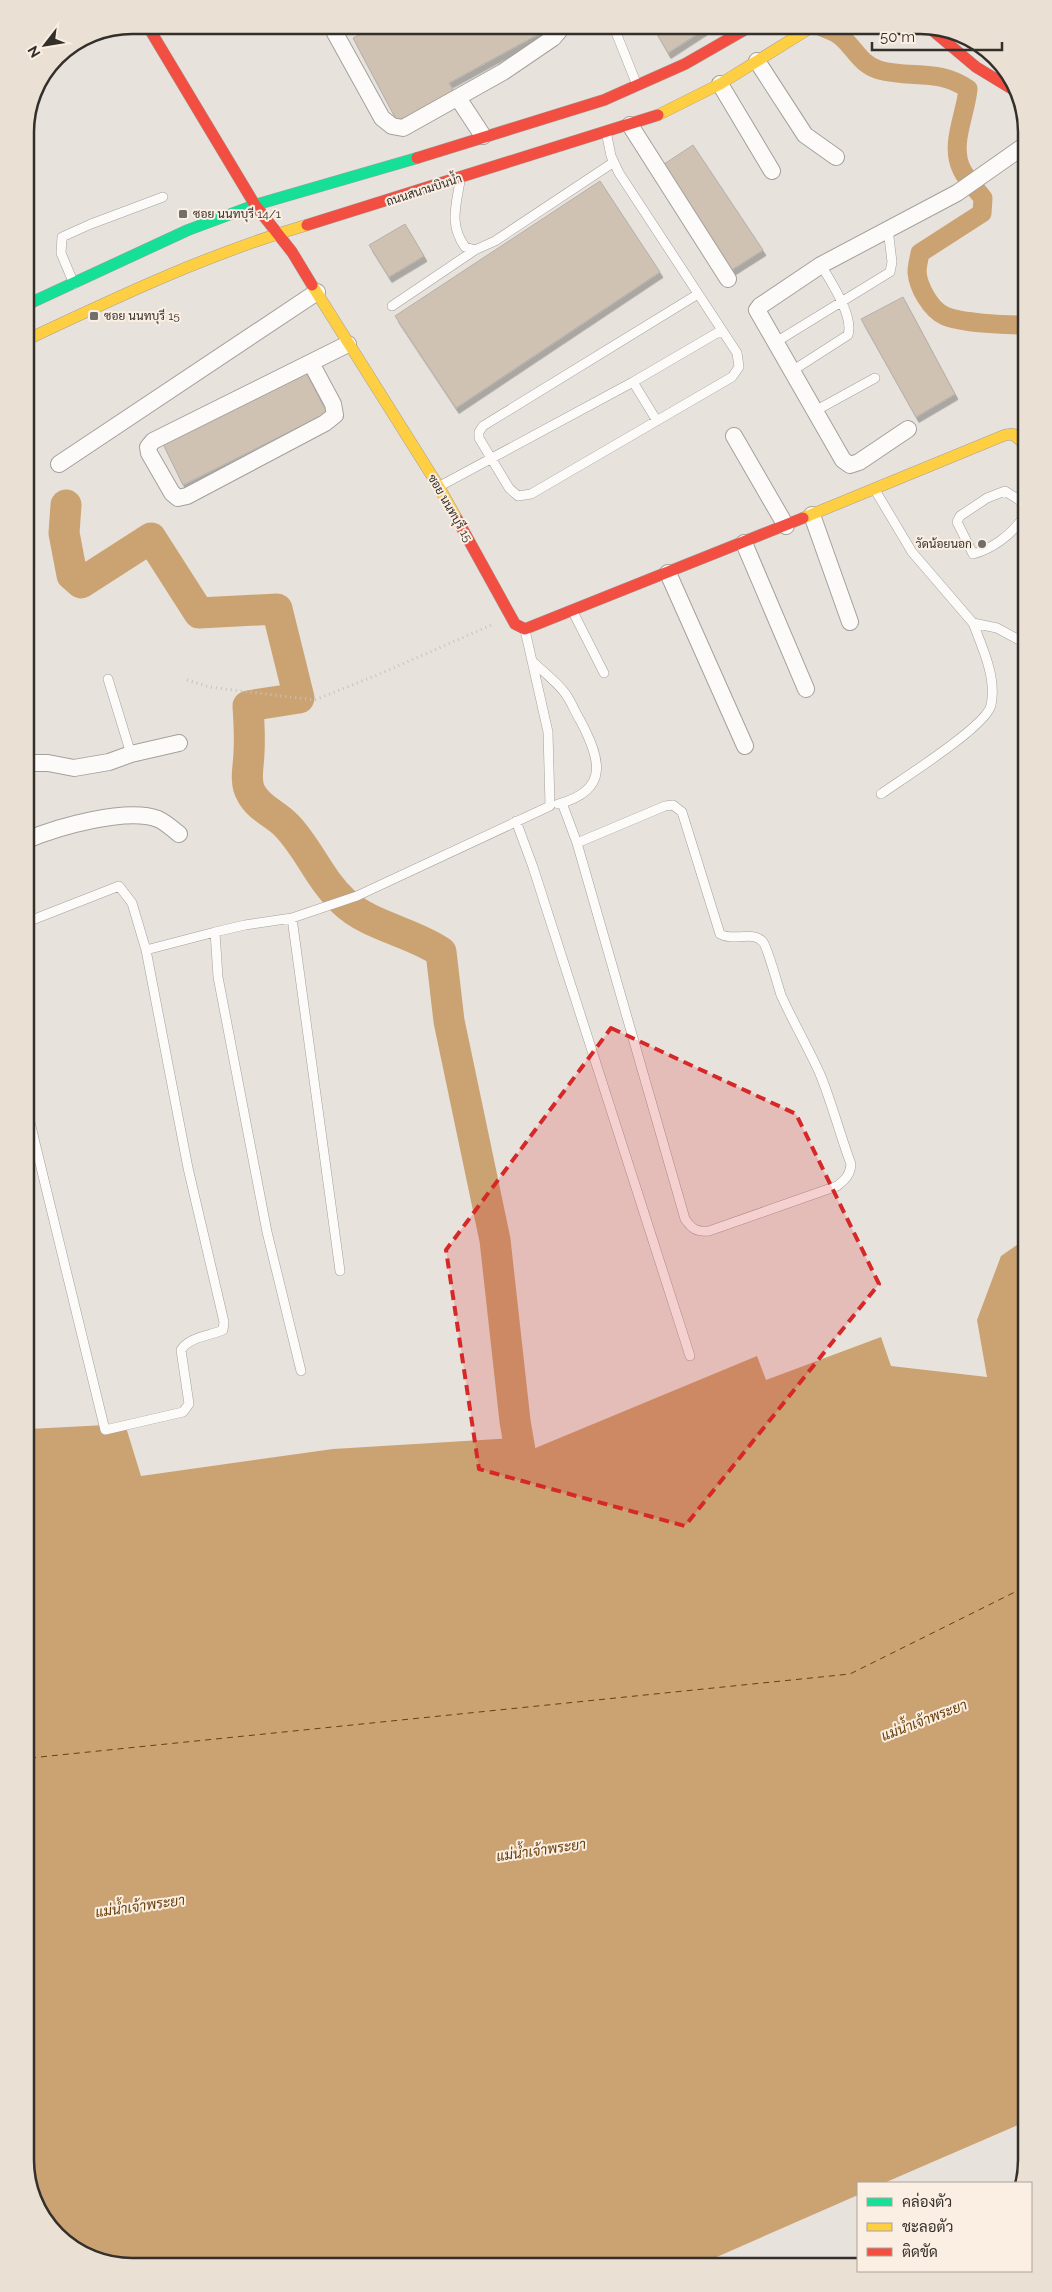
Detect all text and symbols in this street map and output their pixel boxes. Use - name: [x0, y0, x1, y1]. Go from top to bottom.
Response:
- north arrow: [20, 20, 70, 70]
- scale bar: [872, 20, 1002, 52]
- text: 50 m: [880, 28, 915, 46]
- text: N: [24, 43, 43, 60]
- street label: ถนนสนามบินน้ำ: [383, 167, 464, 209]
- place label: ซอย นนทบุรี 14/1: [193, 206, 281, 223]
- marker: ซอย นนทบุรี 14/1: [177, 208, 189, 220]
- place label: ซอย นนทบุรี 15: [104, 308, 180, 325]
- marker: ซอย นนทบุรี 15: [88, 310, 100, 322]
- street label: ซอย นนทบุรี 15: [423, 471, 476, 546]
- place label: วัดน้อยนอก: [916, 537, 972, 551]
- marker: วัดน้อยนอก: [976, 538, 988, 550]
- water label: แม่น้ำเจ้าพระยา: [877, 1693, 969, 1744]
- water label: แม่น้ำเจ้าพระยา: [495, 1832, 587, 1864]
- water label: แม่น้ำเจ้าพระยา: [94, 1888, 186, 1920]
- legend: [857, 2182, 1032, 2272]
- text: คล่องตัว: [902, 2192, 952, 2211]
- text: ชะลอตัว: [902, 2218, 953, 2236]
- text: ติดขัด: [902, 2243, 938, 2261]

